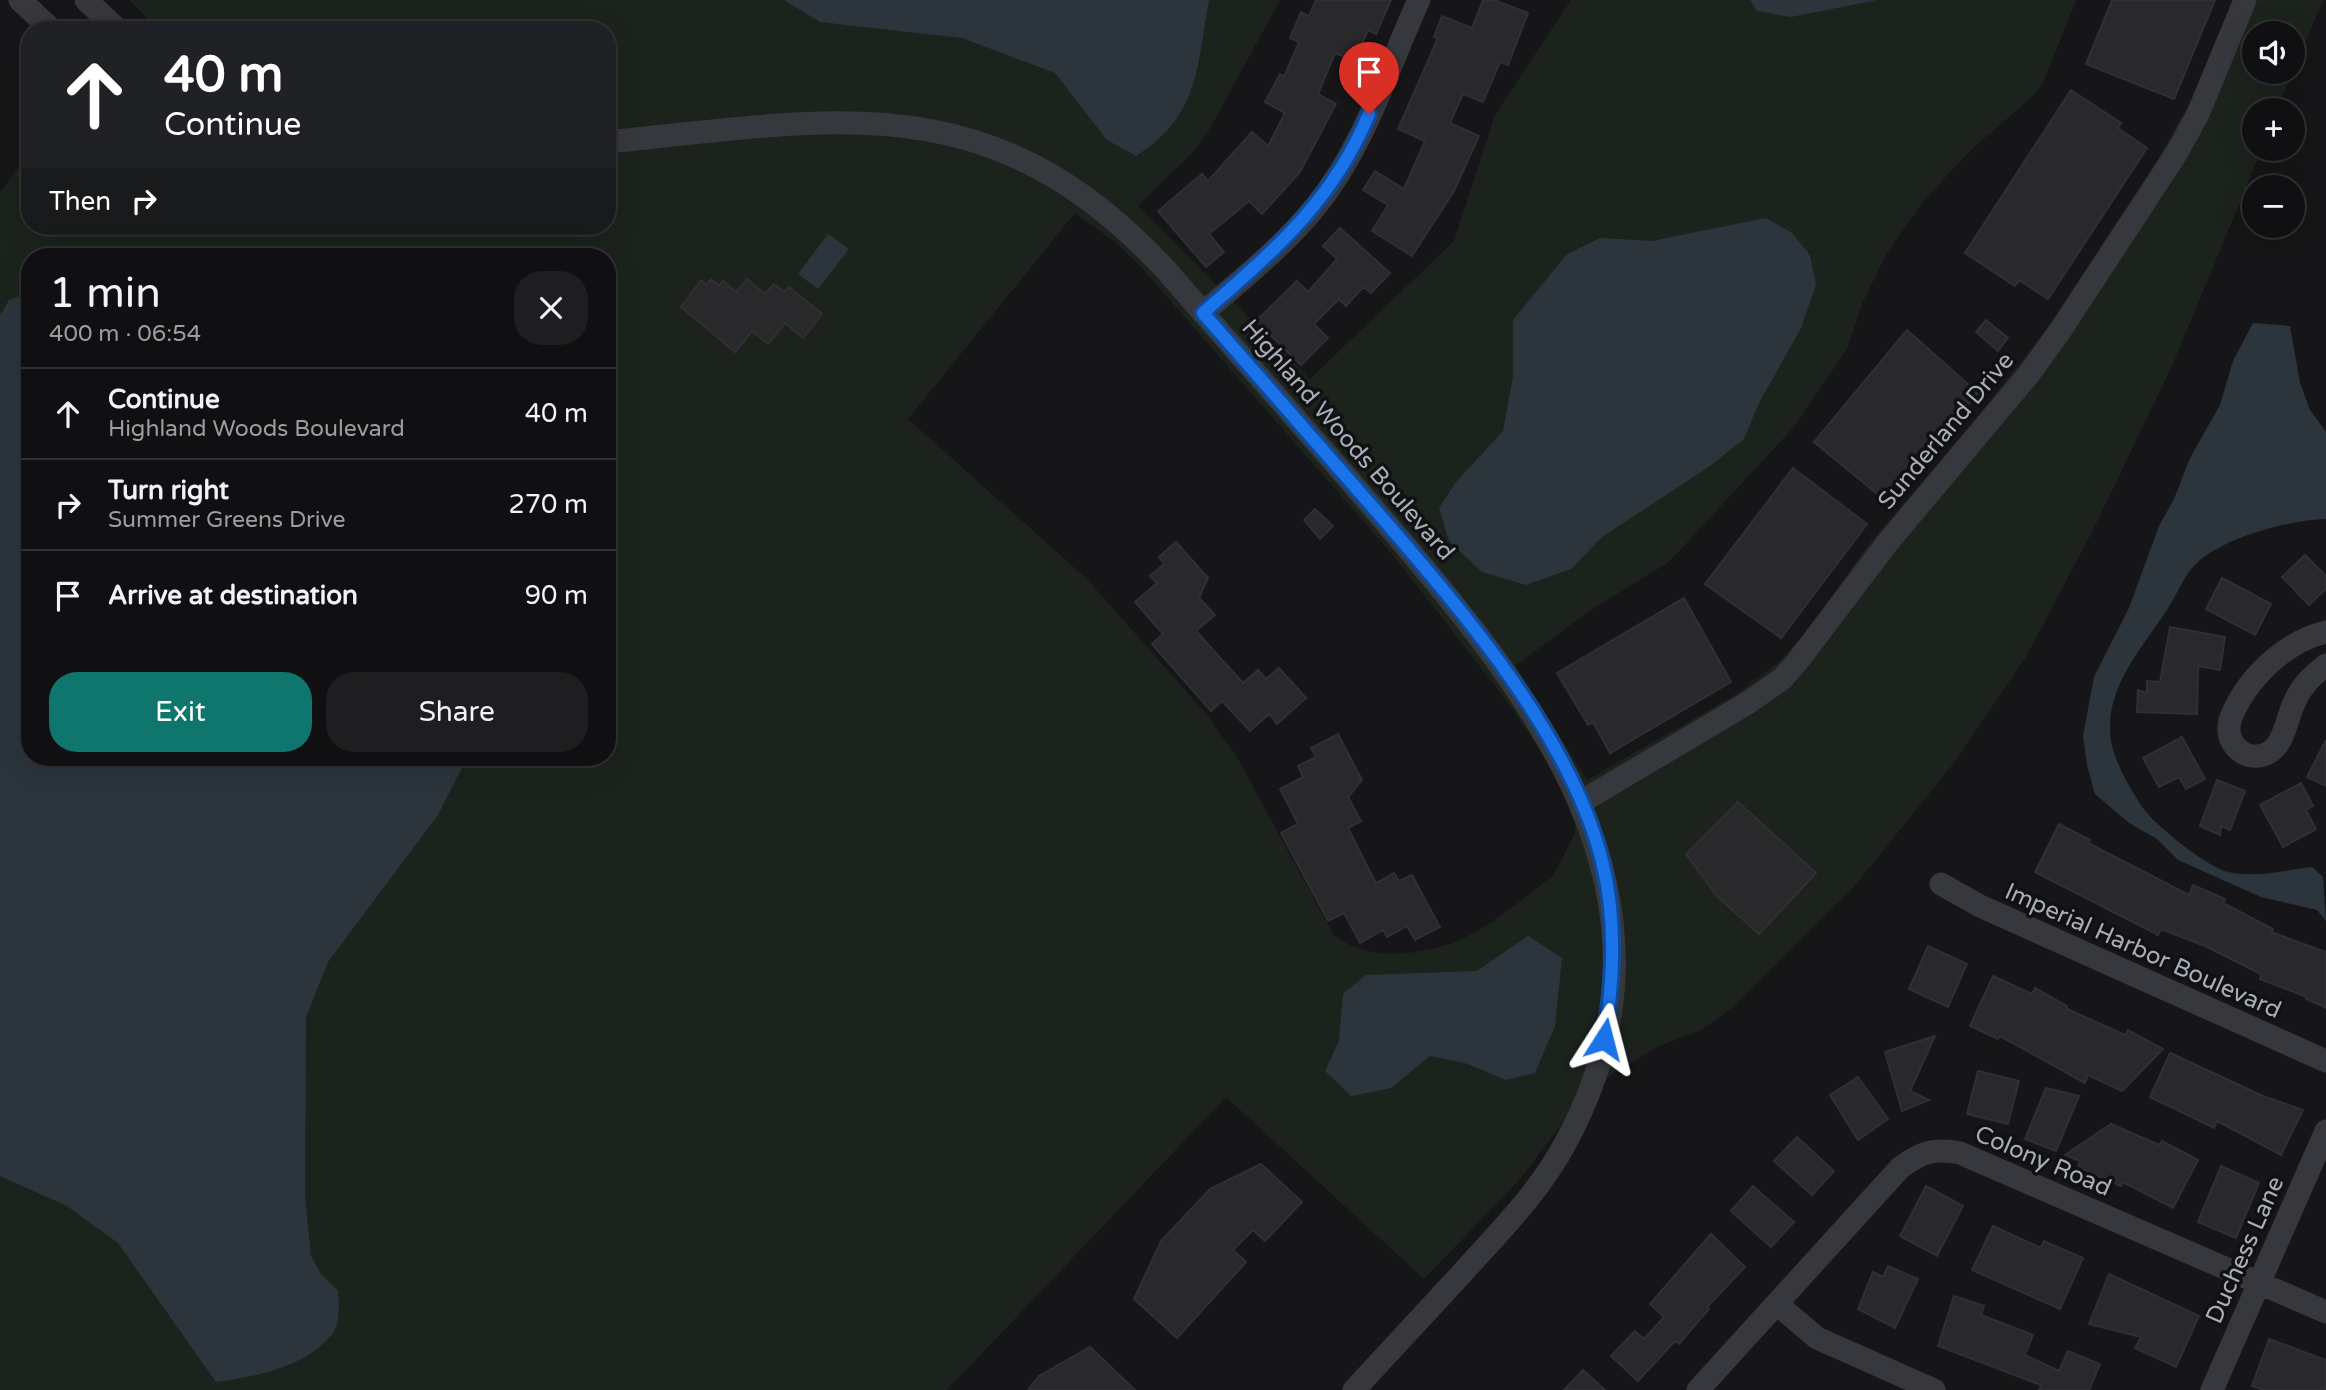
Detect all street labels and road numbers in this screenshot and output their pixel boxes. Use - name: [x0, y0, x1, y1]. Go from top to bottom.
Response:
- street label: Highland Woods Boulevard: [1236, 314, 1460, 566]
- street label: Sunderland Drive: [1872, 346, 2020, 516]
- street label: Imperial Harbor Boulevard: [2000, 877, 2286, 1025]
- street label: Colony Road: [1970, 1119, 2116, 1203]
- street label: Duchess Lane: [2200, 1172, 2290, 1328]

